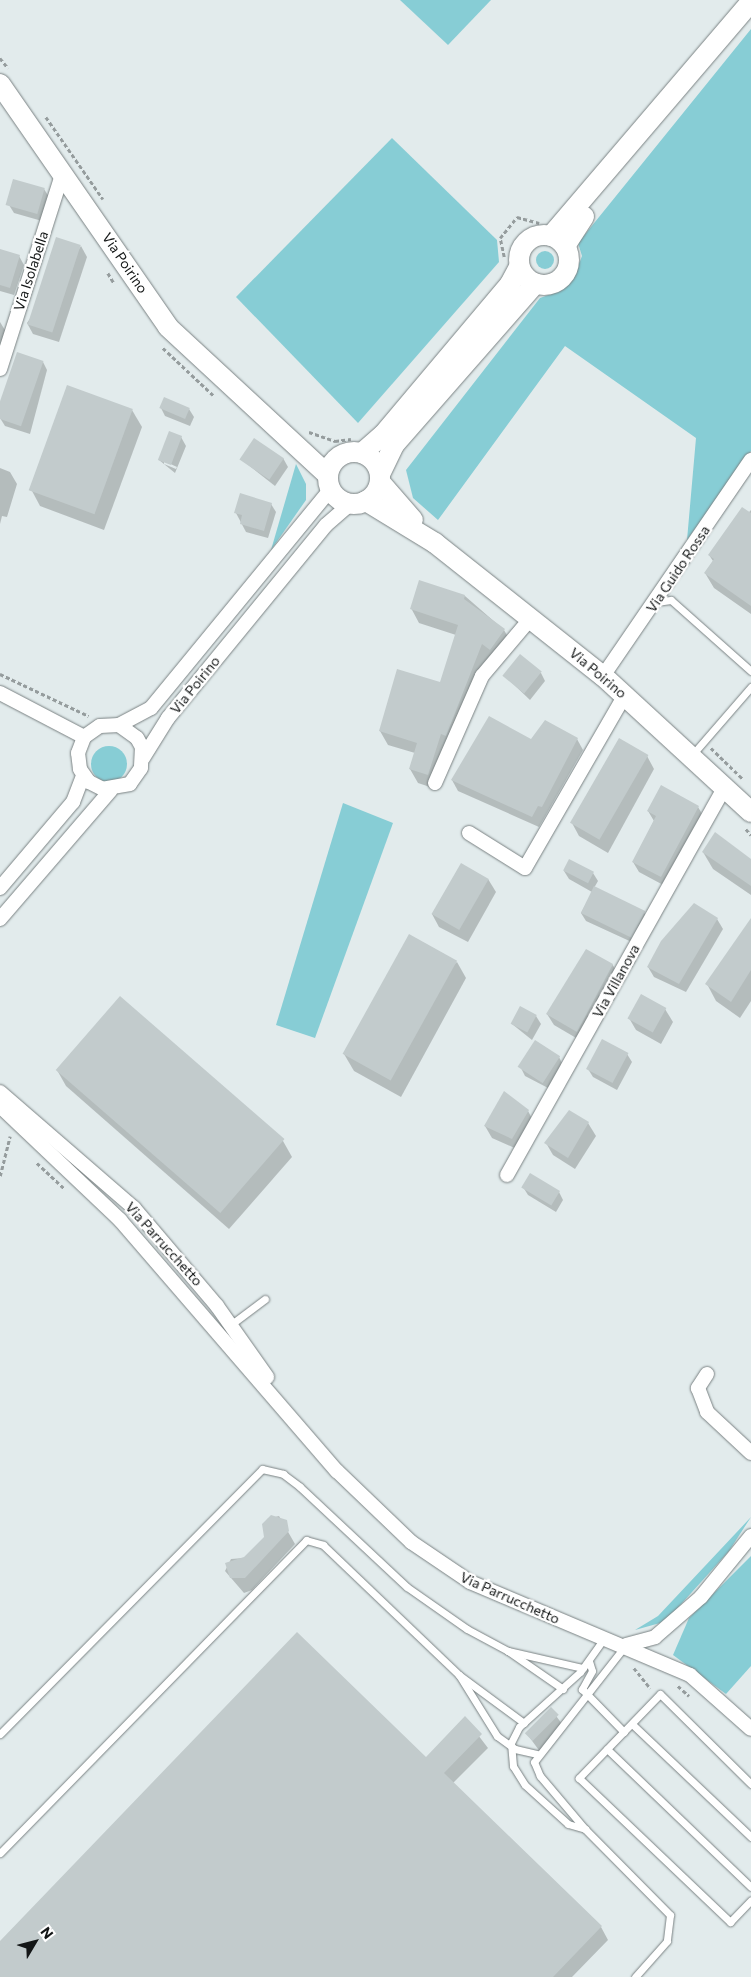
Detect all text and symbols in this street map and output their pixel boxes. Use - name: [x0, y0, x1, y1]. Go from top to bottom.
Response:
- street label: Via Isolabella: [10, 229, 52, 313]
- street label: Via Poirino: [99, 230, 151, 296]
- street label: Via Guido Rossa: [643, 522, 713, 616]
- street label: Via Poirino: [566, 644, 630, 702]
- street label: Via Poirino: [167, 653, 223, 717]
- street label: Via Villanova: [589, 941, 643, 1021]
- street label: Via Parrucchetto: [122, 1199, 206, 1289]
- street label: Via Parrucchetto: [458, 1569, 562, 1627]
- north arrow: [10, 1917, 60, 1967]
- text: N: [37, 1923, 57, 1942]

